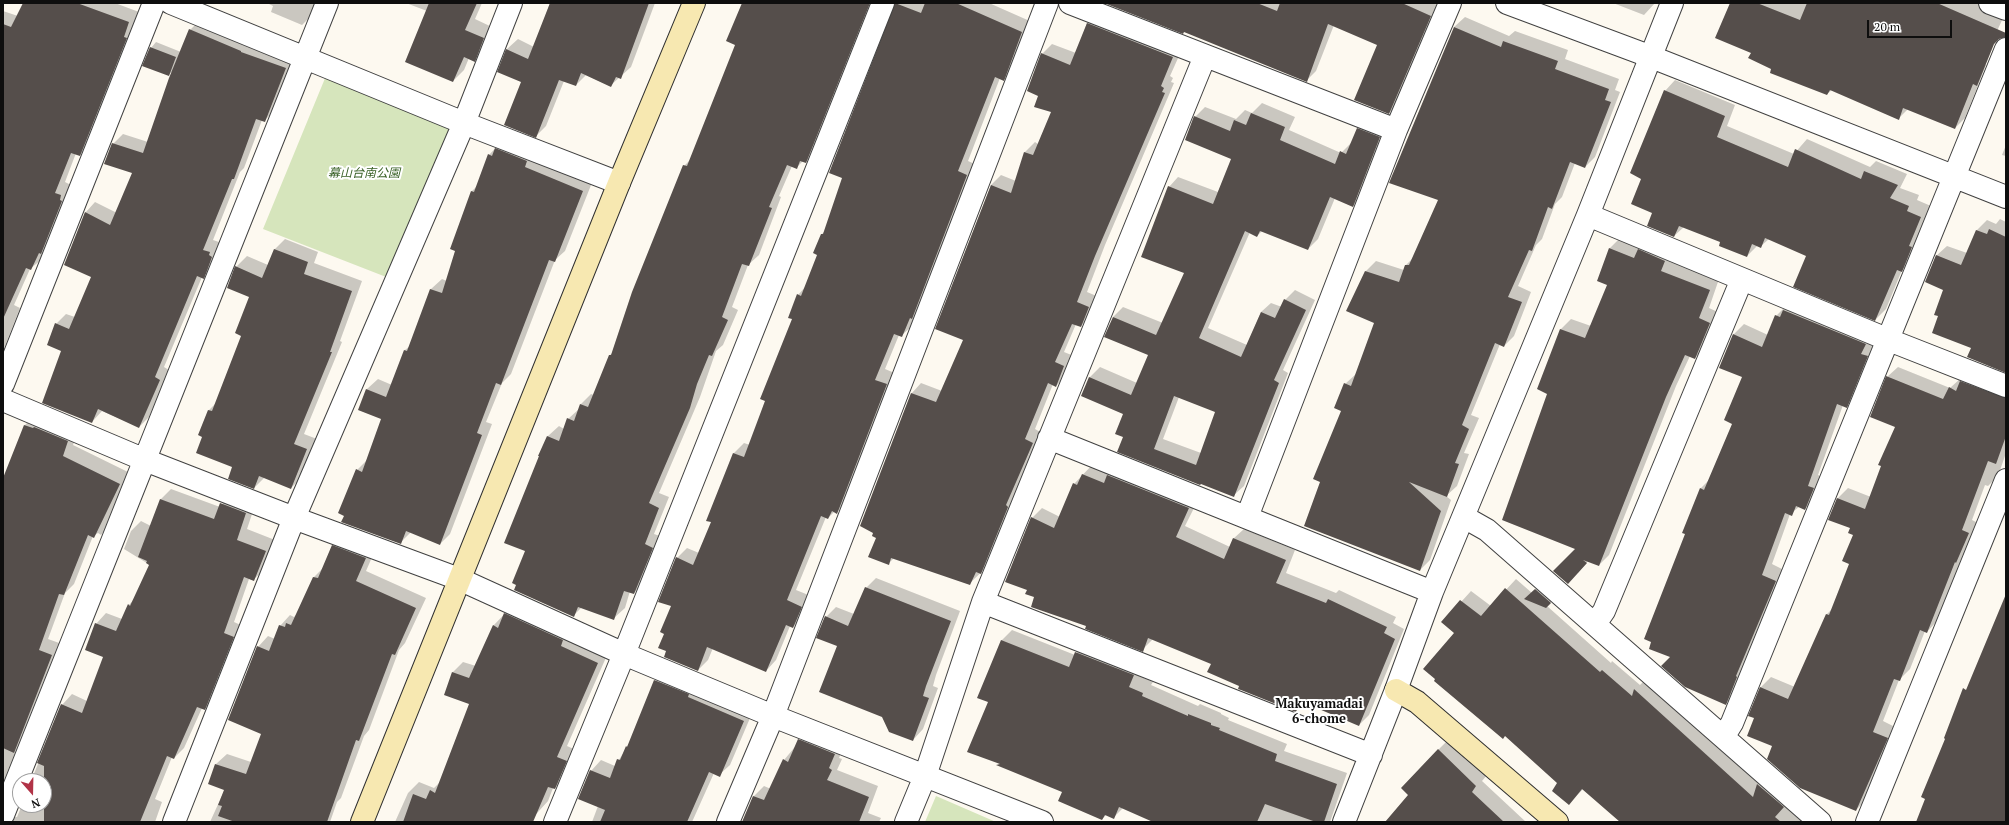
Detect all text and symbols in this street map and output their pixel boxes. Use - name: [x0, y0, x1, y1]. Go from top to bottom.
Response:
- scale bar: [1869, 12, 1954, 38]
- text: 20 m: [1874, 19, 1900, 34]
- park label: 幕山台南公園: [328, 167, 400, 181]
- district label: Makuyamadai 6-chome: [1275, 696, 1363, 727]
- north arrow: [12, 773, 52, 813]
- text: N: [29, 795, 42, 811]

